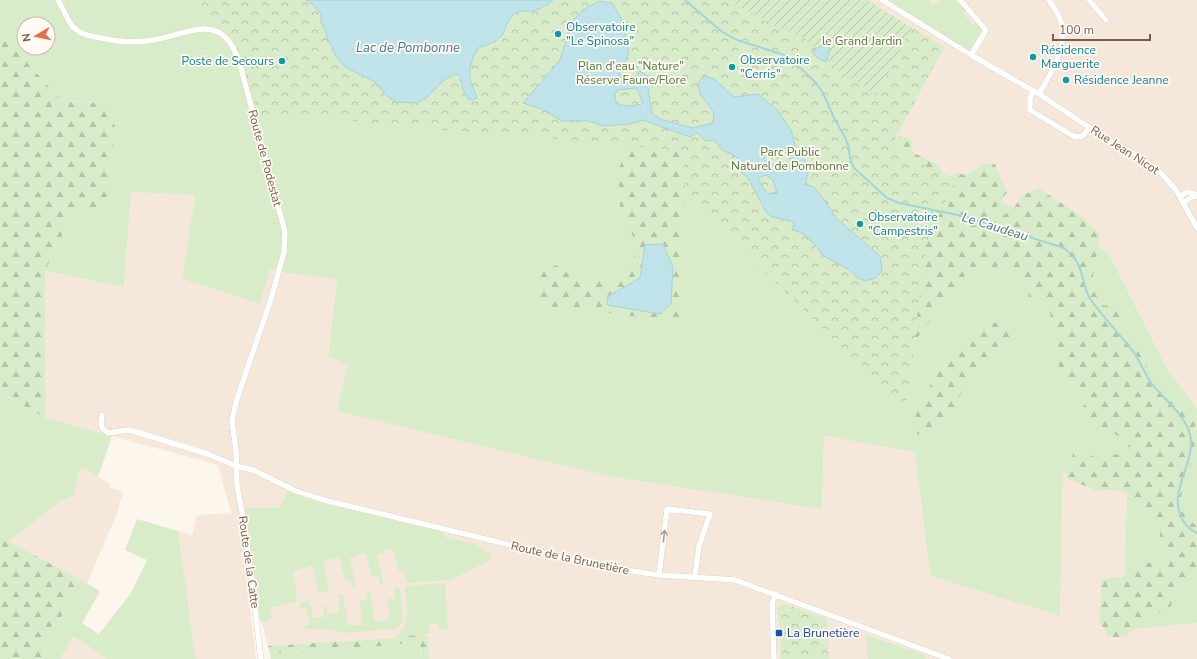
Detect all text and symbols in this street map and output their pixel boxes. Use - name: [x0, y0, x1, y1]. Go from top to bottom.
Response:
- north arrow: [16, 16, 56, 56]
- scale bar: [1053, 16, 1150, 42]
- place label: Observatoire "Le Spinosa": [566, 19, 636, 49]
- text: 100 m: [1059, 22, 1094, 38]
- marker: Observatoire "Le Spinosa": [553, 29, 563, 39]
- text: N: [19, 32, 35, 43]
- park label: le Grand Jardin: [822, 33, 902, 49]
- water label: Lac de Pombonne: [356, 39, 460, 57]
- place label: Résidence Marguerite: [1041, 42, 1100, 72]
- place label: Observatoire "Cerris": [740, 52, 810, 82]
- marker: Résidence Marguerite: [1028, 52, 1038, 62]
- place label: Poste de Secours: [182, 53, 274, 69]
- marker: Poste de Secours: [277, 56, 287, 66]
- park label: Plan d'eau "Nature" Réserve Faune/Flore: [576, 58, 686, 88]
- marker: Observatoire "Cerris": [727, 62, 737, 72]
- place label: Résidence Jeanne: [1074, 72, 1169, 88]
- marker: Résidence Jeanne: [1061, 75, 1071, 85]
- street label: Route de Podestat: [244, 108, 286, 209]
- street label: Rue Jean Nicot: [1088, 122, 1163, 179]
- park label: Parc Public Naturel de Pombonne: [731, 144, 849, 174]
- water label: Le Caudeau: [960, 208, 1030, 246]
- place label: Observatoire "Campestris": [868, 209, 938, 239]
- marker: Observatoire "Campestris": [855, 219, 865, 229]
- street label: Route de la Catte: [235, 515, 263, 609]
- one-way arrow: [660, 530, 667, 543]
- street label: Route de la Brunetière: [509, 538, 631, 578]
- place label: La Brunetière: [787, 625, 859, 641]
- marker: La Brunetière: [774, 628, 784, 638]

